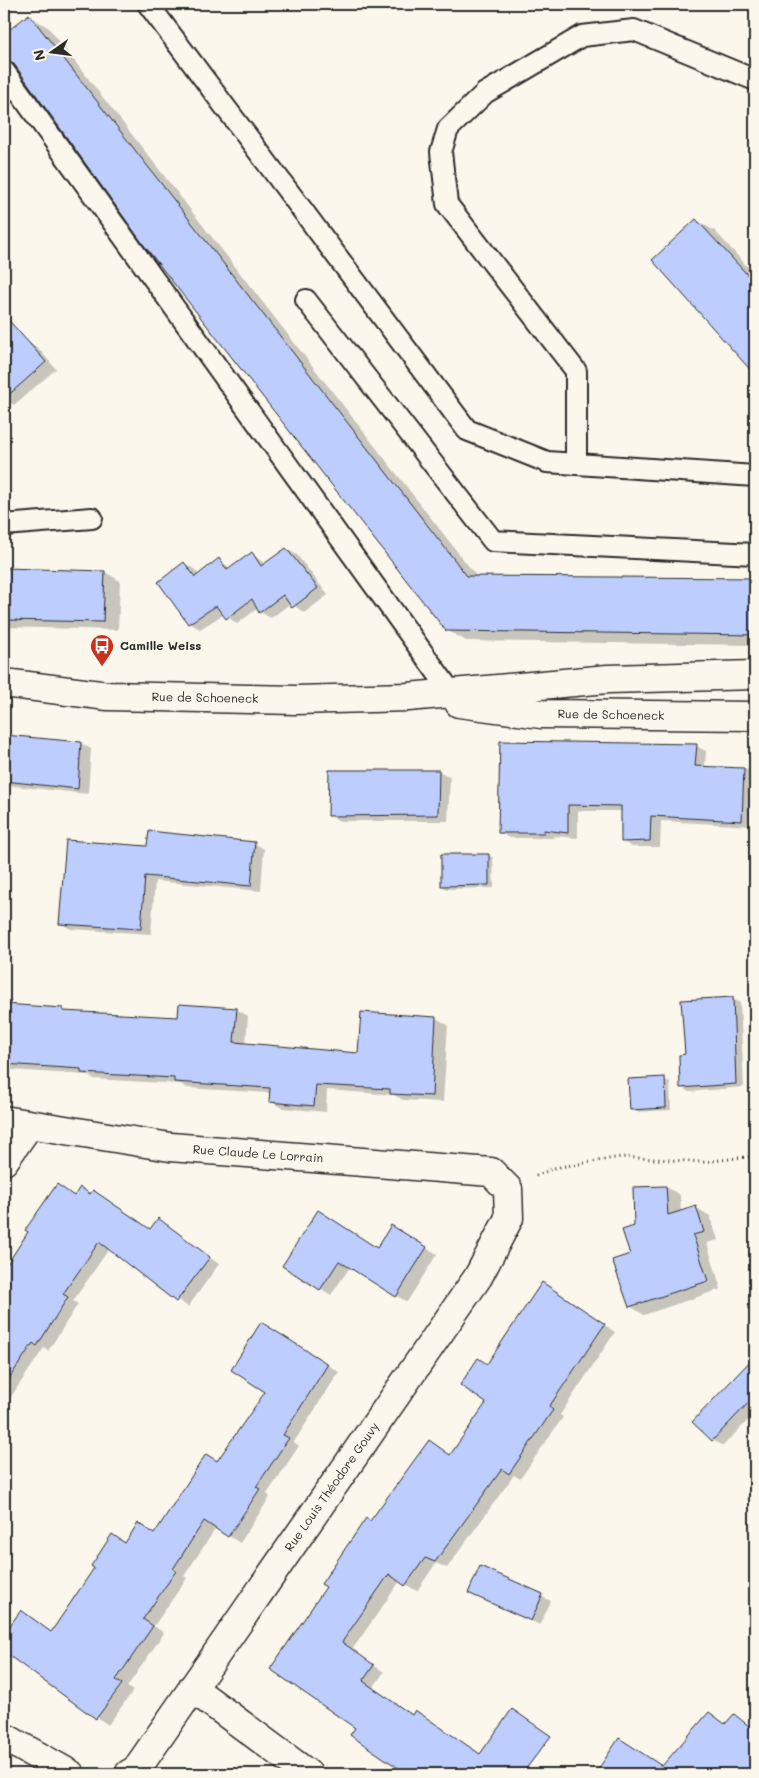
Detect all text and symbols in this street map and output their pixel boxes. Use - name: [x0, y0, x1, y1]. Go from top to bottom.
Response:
- north arrow: [28, 28, 78, 78]
- text: N: [28, 48, 49, 63]
- bus stop icon: Camille Weiss: [89, 633, 115, 667]
- place label: Camille Weiss: [120, 637, 201, 653]
- street label: Rue de Schoeneck: [151, 688, 259, 706]
- street label: Rue de Schoeneck: [557, 705, 665, 723]
- street label: Rue Claude Le Lorrain: [192, 1140, 324, 1166]
- street label: Rue Louis Théodore Gouvy: [280, 1419, 382, 1554]

